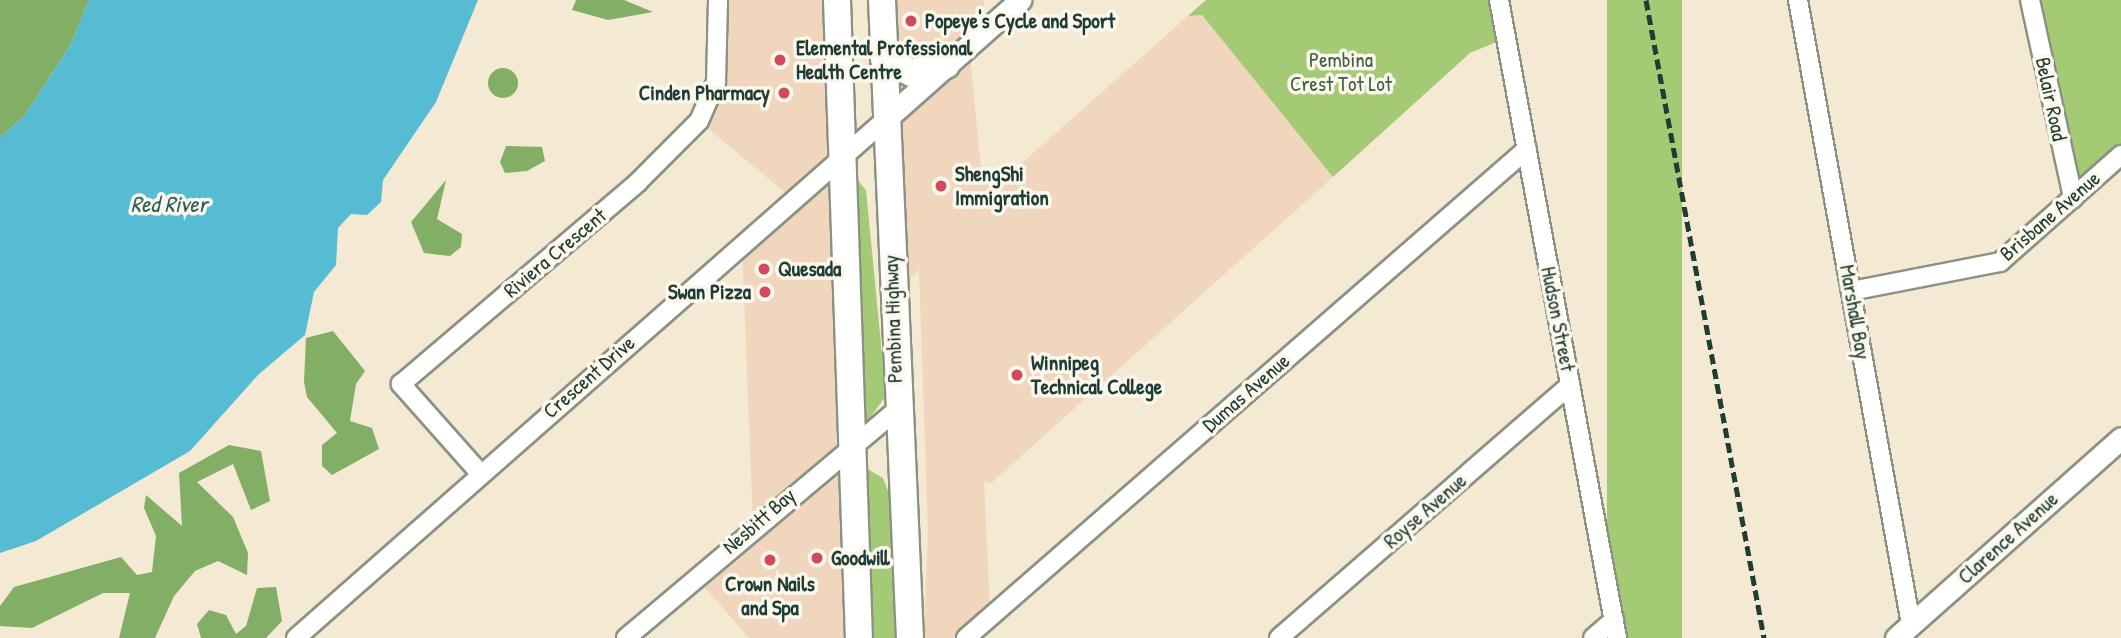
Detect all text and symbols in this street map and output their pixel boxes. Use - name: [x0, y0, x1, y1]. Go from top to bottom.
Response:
- place label: Popeye's Cycle and Sport: [925, 8, 1115, 34]
- marker: Popeye's Cycle and Sport: [903, 13, 919, 29]
- place label: Elemental Professional Health Centre: [796, 35, 972, 85]
- park label: Pembina Crest Tot Lot: [1290, 47, 1392, 97]
- marker: Elemental Professional Health Centre: [770, 50, 790, 70]
- street label: Belair Road: [2030, 55, 2072, 143]
- place label: Cinden Pharmacy: [639, 80, 770, 106]
- marker: Cinden Pharmacy: [776, 85, 792, 101]
- place label: ShengShi Immigration: [955, 161, 1049, 211]
- street label: Brisbane Avenue: [1995, 166, 2105, 266]
- marker: ShengShi Immigration: [933, 178, 949, 194]
- water label: Red River: [131, 190, 207, 218]
- street label: Riviera Crescent: [499, 203, 611, 303]
- street label: Pembina Highway: [878, 255, 908, 383]
- place label: Quesada: [778, 256, 841, 282]
- marker: Quesada: [756, 261, 772, 277]
- street label: Marshall Bay: [1834, 263, 1876, 361]
- street label: Hudson Street: [1536, 264, 1580, 374]
- place label: Swan Pizza: [668, 279, 751, 305]
- marker: Swan Pizza: [757, 284, 773, 300]
- street label: Crescent Drive: [538, 330, 640, 424]
- street label: Dumas Avenue: [1197, 348, 1295, 438]
- place label: Winnipeg Technical College: [1031, 350, 1162, 400]
- marker: Winnipeg Technical College: [1009, 367, 1025, 383]
- street label: Royse Avenue: [1378, 468, 1472, 554]
- street label: Nesbitt Bay: [718, 483, 800, 559]
- street label: Clarence Avenue: [1953, 487, 2063, 589]
- place label: Goodwill: [831, 545, 890, 571]
- marker: Goodwill: [809, 550, 825, 566]
- marker: Crown Nails and Spa: [762, 552, 778, 568]
- place label: Crown Nails and Spa: [725, 571, 815, 621]

